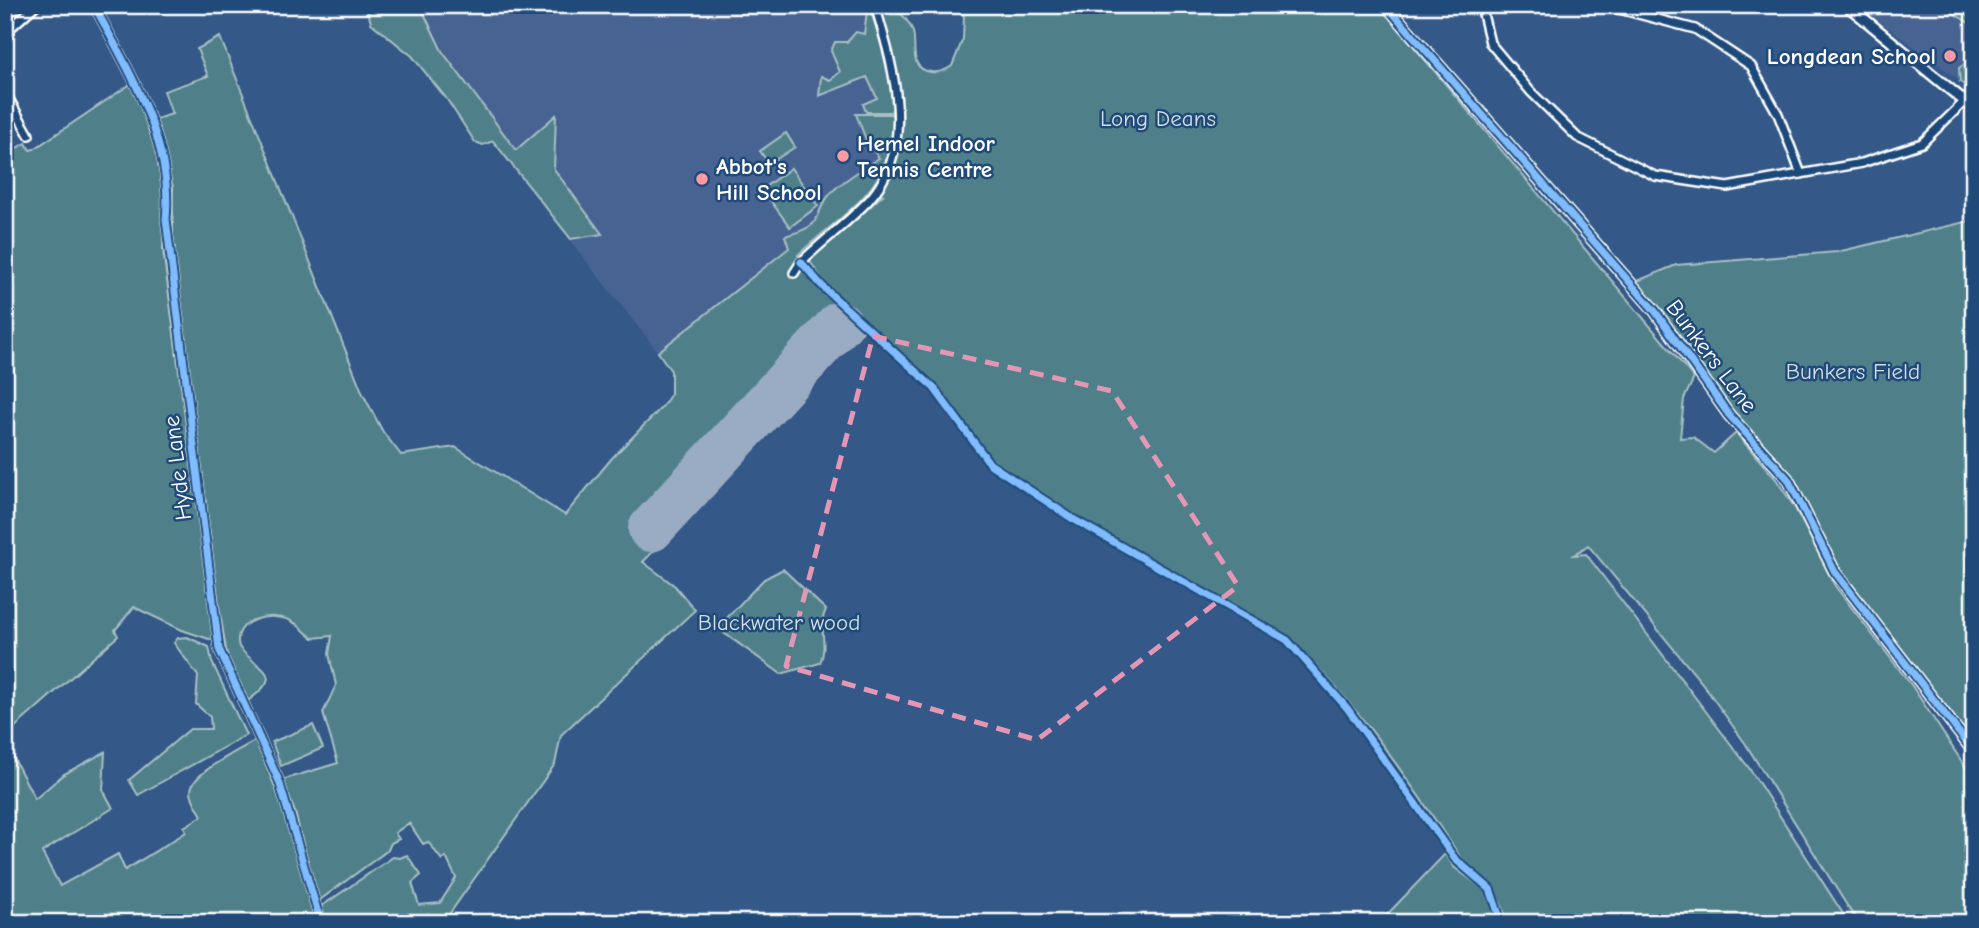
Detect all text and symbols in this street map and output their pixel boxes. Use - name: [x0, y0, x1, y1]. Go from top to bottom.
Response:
- place label: Longdean School: [1767, 43, 1936, 70]
- marker: Longdean School: [1942, 48, 1958, 64]
- park label: Long Deans: [1100, 105, 1216, 132]
- place label: Hemel Indoor Tennis Centre: [857, 130, 996, 183]
- marker: Hemel Indoor Tennis Centre: [835, 148, 851, 164]
- place label: Abbot's Hill School: [716, 153, 822, 206]
- marker: Abbot's Hill School: [694, 171, 710, 187]
- street label: Bunkers Lane: [1660, 294, 1763, 418]
- park label: Bunkers Field: [1786, 358, 1920, 385]
- street label: Hyde Lane: [158, 414, 197, 522]
- park label: Blackwater wood: [698, 609, 860, 636]

